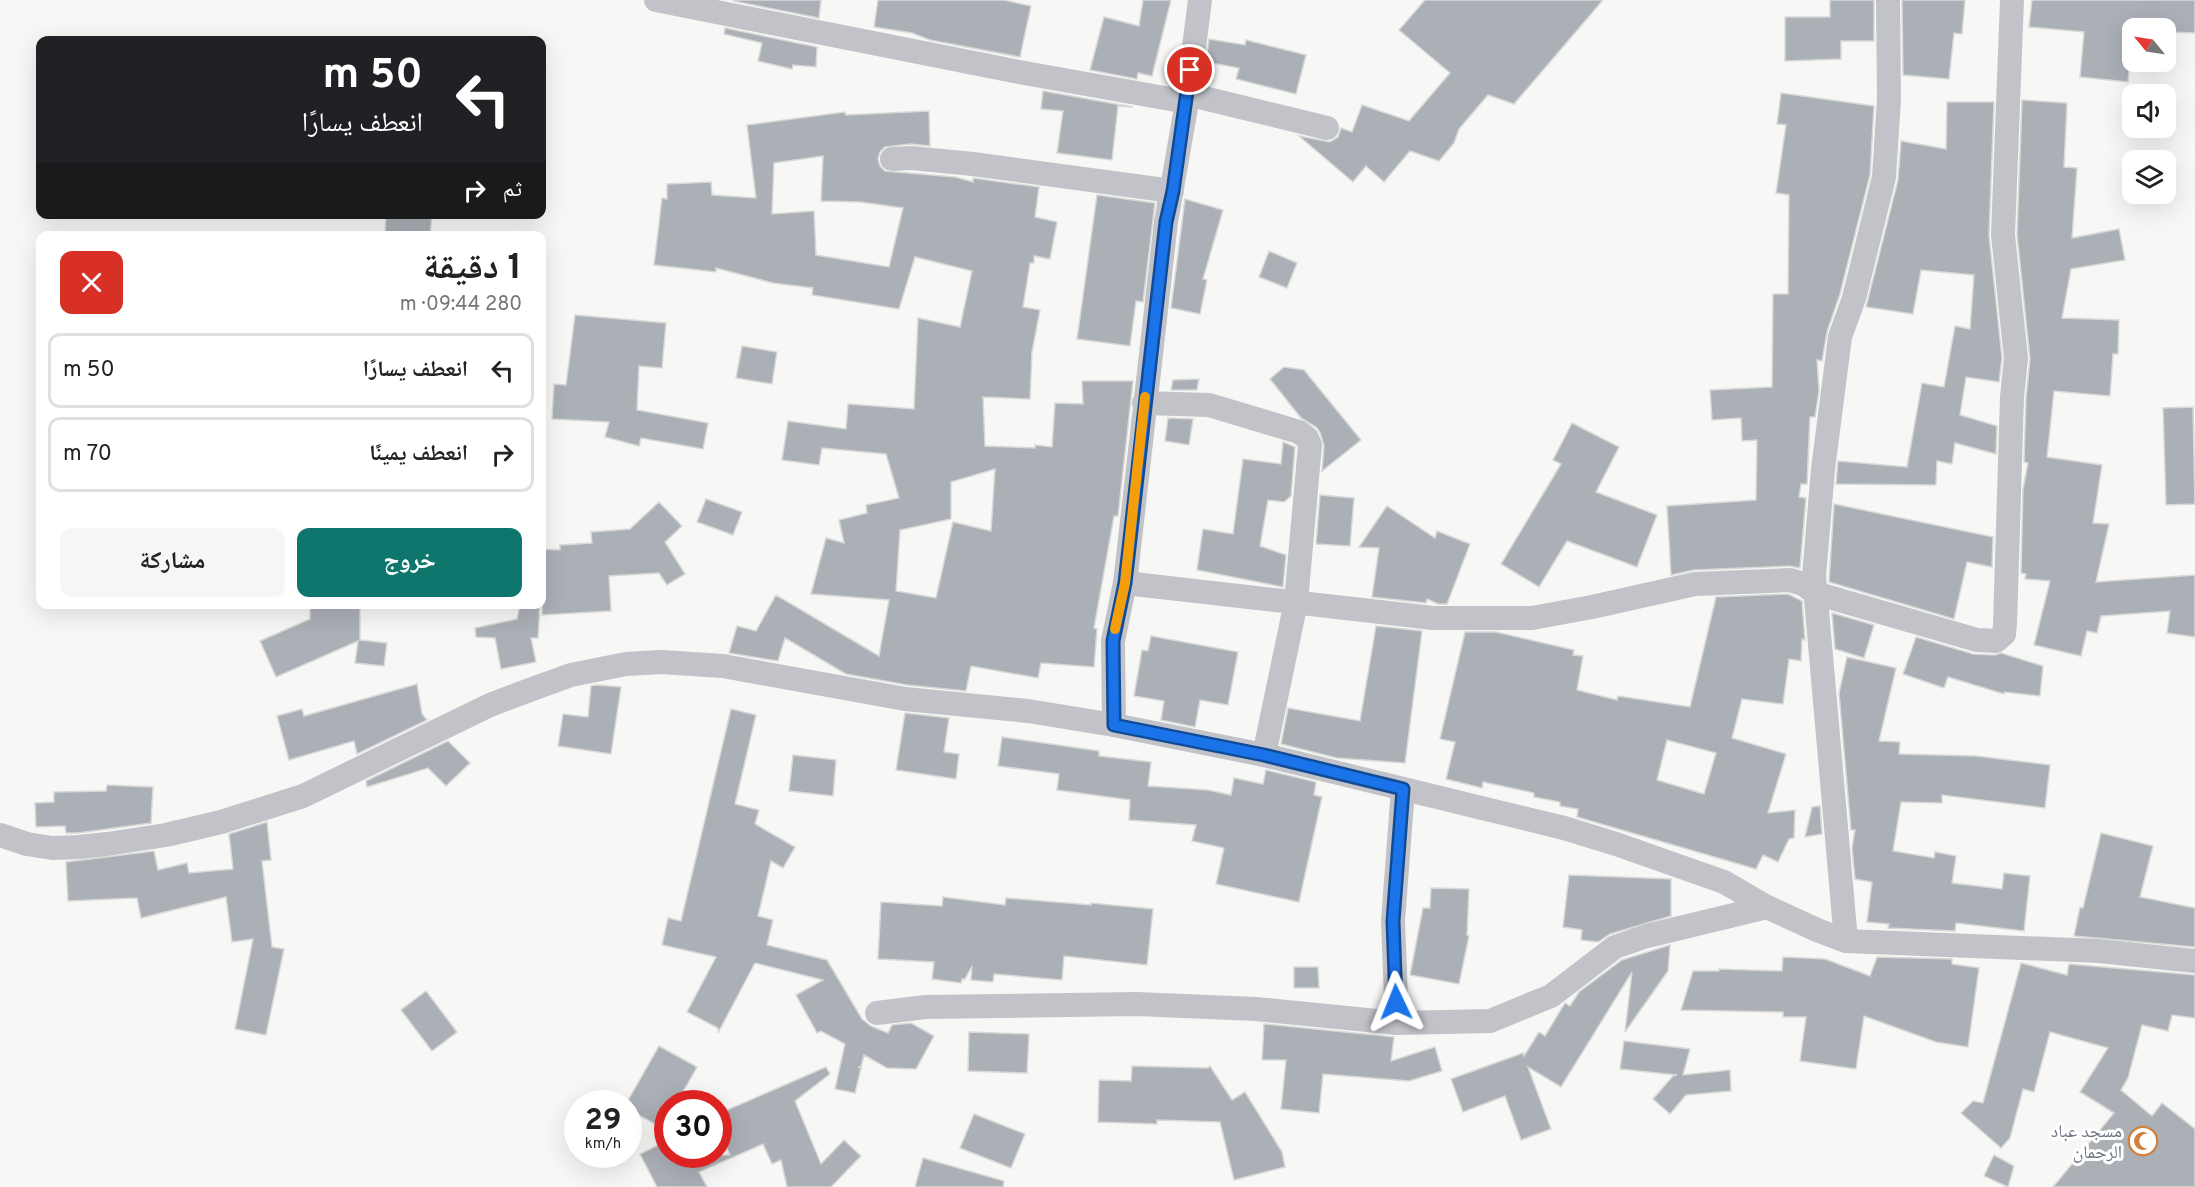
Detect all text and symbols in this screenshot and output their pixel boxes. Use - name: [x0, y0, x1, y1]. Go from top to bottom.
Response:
- north arrow: [2122, 18, 2176, 72]
- map controls: [2122, 18, 2176, 204]
- pin: [1164, 44, 1215, 95]
- text: 50 m: [323, 50, 423, 103]
- icon: arrive: [1173, 53, 1206, 86]
- icon: left: [444, 60, 522, 138]
- button: sound: [2122, 84, 2176, 138]
- text: انعطف يسارًا: [302, 107, 423, 141]
- button: layers: [2122, 150, 2176, 204]
- icon: right: [458, 174, 491, 207]
- text: ثم: [503, 177, 522, 204]
- text: 1 دقيقة: [423, 246, 522, 292]
- button: close: [60, 251, 123, 314]
- text: 280 m · 09:44: [400, 292, 522, 318]
- icon: left: [486, 354, 519, 387]
- text: 50 m: [63, 357, 115, 384]
- text: انعطف يسارًا: [363, 357, 468, 384]
- icon: right: [486, 438, 519, 471]
- text: 70 m: [63, 441, 112, 468]
- text: انعطف يمينًا: [369, 441, 468, 468]
- button: مشاركة: [60, 528, 285, 597]
- button: خروج: [297, 528, 522, 597]
- position arrow: [1364, 970, 1428, 1034]
- speed limit sign: 30: [654, 1090, 732, 1168]
- text: 29: [585, 1103, 621, 1140]
- place label: مسجد عباد الرحمان: [2051, 1121, 2122, 1165]
- mosque icon: مسجد عباد الرحمان: [2127, 1125, 2159, 1157]
- text: km/h: [585, 1135, 621, 1154]

